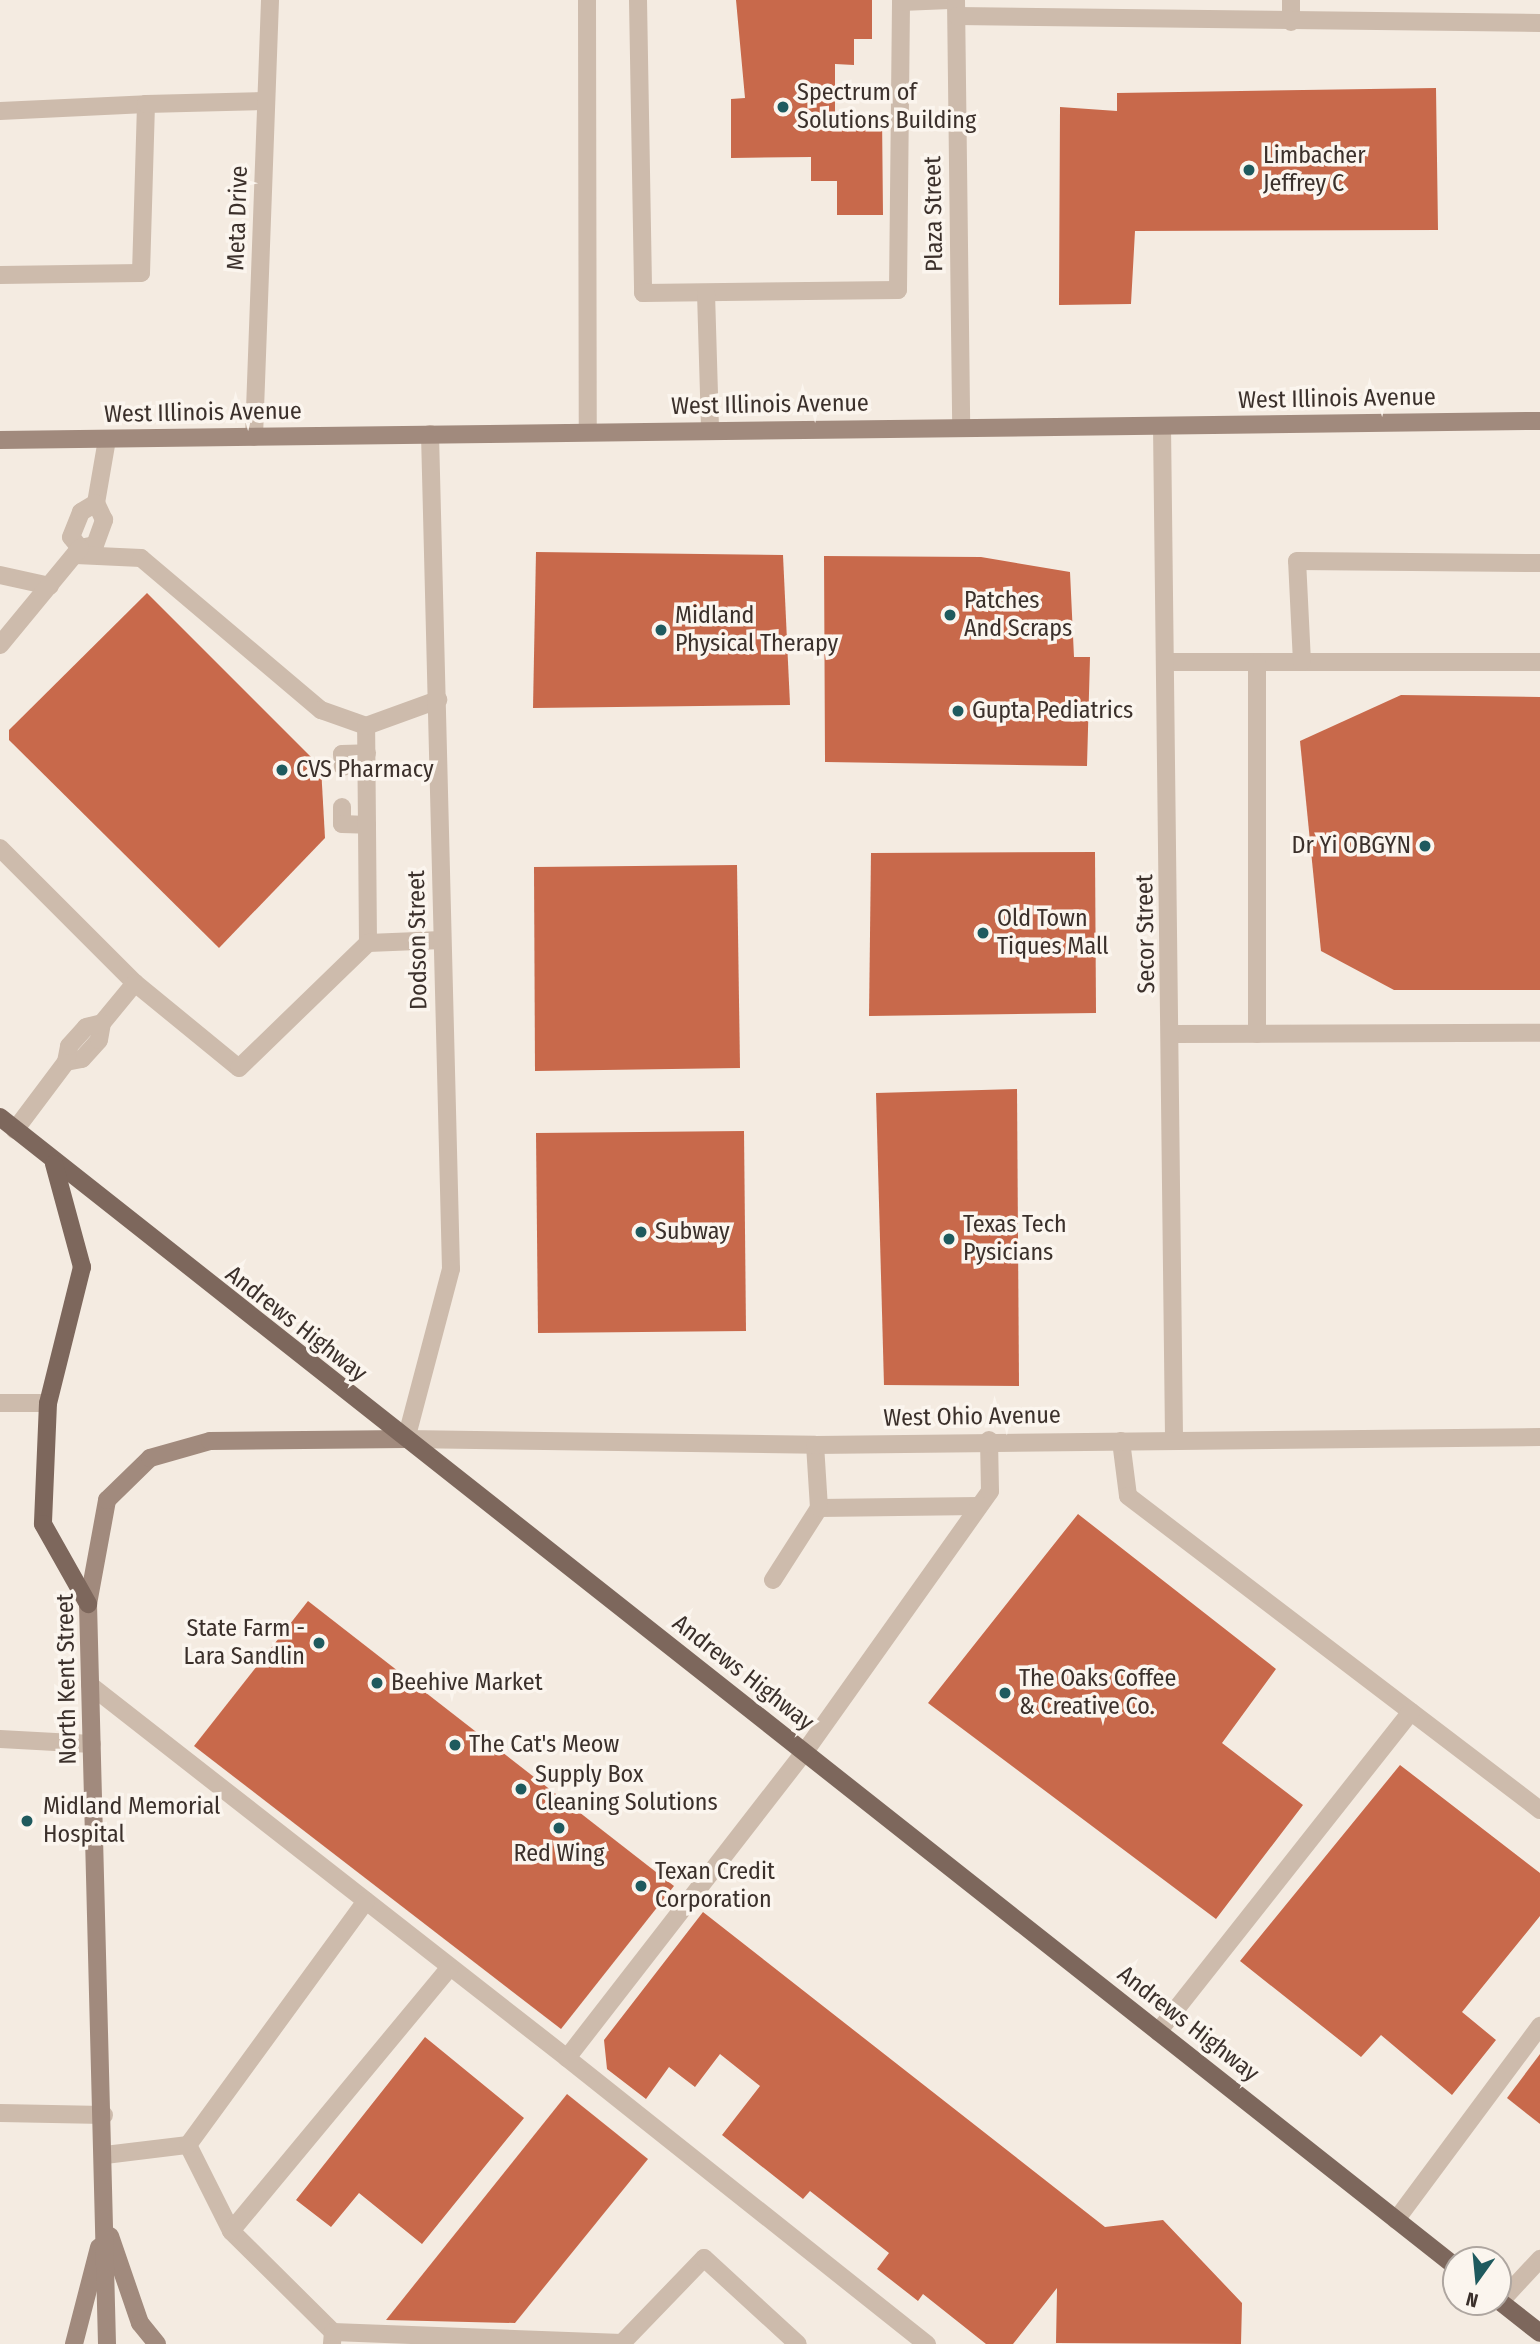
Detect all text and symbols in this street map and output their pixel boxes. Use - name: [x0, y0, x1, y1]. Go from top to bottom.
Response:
- place label: Spectrum of Solutions Building: [797, 79, 976, 135]
- marker: Spectrum of Solutions Building: [775, 99, 791, 115]
- place label: Limbacher Jeffrey C: [1263, 142, 1366, 198]
- street label: Plaza Street: [919, 156, 949, 272]
- marker: Limbacher Jeffrey C: [1241, 162, 1257, 178]
- street label: Meta Drive: [222, 165, 254, 271]
- street label: West Illinois Avenue: [1238, 383, 1436, 415]
- street label: West Illinois Avenue: [671, 389, 869, 421]
- street label: West Illinois Avenue: [104, 397, 302, 429]
- place label: Patches And Scraps: [964, 587, 1072, 643]
- place label: Midland Physical Therapy: [675, 602, 838, 658]
- marker: Patches And Scraps: [942, 607, 958, 623]
- marker: Midland Physical Therapy: [653, 622, 669, 638]
- place label: Gupta Pediatrics: [972, 697, 1133, 725]
- marker: Gupta Pediatrics: [950, 703, 966, 719]
- place label: CVS Pharmacy: [296, 756, 434, 784]
- marker: CVS Pharmacy: [274, 762, 290, 778]
- place label: Dr Yi OBGYN: [1292, 832, 1411, 860]
- marker: Dr Yi OBGYN: [1417, 838, 1433, 854]
- street label: Dodson Street: [402, 870, 434, 1010]
- street label: Secor Street: [1131, 874, 1161, 994]
- place label: Old Town Tiques Mall: [997, 905, 1109, 961]
- marker: Old Town Tiques Mall: [975, 925, 991, 941]
- place label: Texas Tech Pysicians: [963, 1211, 1067, 1267]
- place label: Subway: [655, 1218, 730, 1246]
- marker: Subway: [633, 1224, 649, 1240]
- marker: Texas Tech Pysicians: [941, 1231, 957, 1247]
- street label: Andrews Highway: [220, 1260, 372, 1388]
- street label: West Ohio Avenue: [883, 1401, 1061, 1433]
- street label: North Kent Street: [51, 1593, 83, 1765]
- street label: Andrews Highway: [667, 1609, 819, 1737]
- place label: State Farm - Lara Sandlin: [184, 1615, 305, 1671]
- marker: State Farm - Lara Sandlin: [311, 1635, 327, 1651]
- place label: The Oaks Coffee & Creative Co.: [1019, 1665, 1176, 1721]
- place label: Beehive Market: [391, 1669, 542, 1697]
- marker: Beehive Market: [369, 1675, 385, 1691]
- marker: The Oaks Coffee & Creative Co.: [997, 1685, 1013, 1701]
- place label: The Cat's Meow: [469, 1731, 619, 1759]
- marker: The Cat's Meow: [447, 1737, 463, 1753]
- place label: Supply Box Cleaning Solutions: [535, 1761, 718, 1817]
- marker: Supply Box Cleaning Solutions: [513, 1781, 529, 1797]
- place label: Midland Memorial Hospital: [43, 1793, 220, 1849]
- marker: Midland Memorial Hospital: [17, 1811, 37, 1831]
- marker: Red Wing: [551, 1820, 567, 1836]
- place label: Red Wing: [513, 1840, 605, 1868]
- place label: Texan Credit Corporation: [655, 1858, 775, 1914]
- marker: Texan Credit Corporation: [633, 1878, 649, 1894]
- street label: Andrews Highway: [1112, 1960, 1264, 2088]
- north arrow: [1442, 2246, 1512, 2316]
- text: N: [1463, 2287, 1480, 2312]

